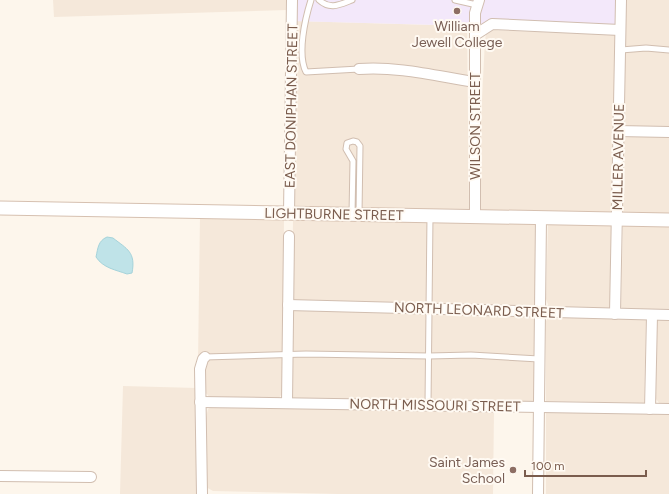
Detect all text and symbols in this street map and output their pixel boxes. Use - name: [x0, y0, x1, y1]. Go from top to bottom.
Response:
- marker: William Jewell College: [452, 6, 462, 16]
- place label: William Jewell College: [412, 18, 503, 51]
- street label: EAST DONIPHAN STREET: [282, 23, 301, 188]
- street label: WILSON STREET: [467, 72, 484, 180]
- street label: MILLER AVENUE: [609, 104, 628, 210]
- street label: LIGHTBURNE STREET: [264, 205, 404, 224]
- street label: NORTH LEONARD STREET: [394, 299, 565, 322]
- street label: NORTH MISSOURI STREET: [349, 396, 521, 415]
- scale bar: [525, 452, 646, 478]
- place label: Saint James School: [429, 454, 505, 487]
- text: 100 m: [531, 459, 565, 473]
- marker: Saint James School: [508, 465, 518, 475]

